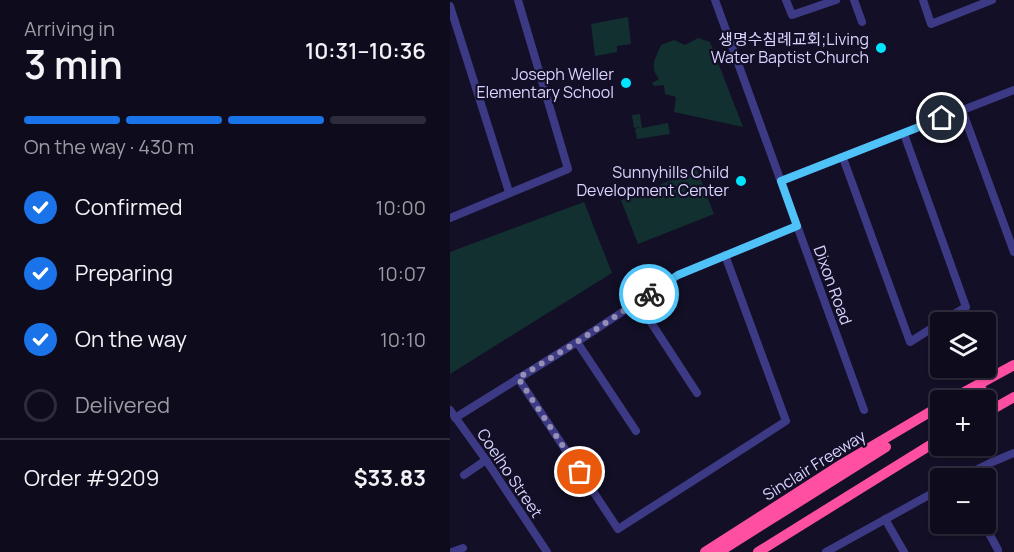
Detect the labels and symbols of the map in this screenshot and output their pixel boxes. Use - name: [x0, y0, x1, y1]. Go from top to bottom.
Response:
- place label: 생명수침례교회;Living Water Baptist Church: [711, 28, 869, 68]
- marker: 생명수침례교회;Living Water Baptist Church: [874, 41, 888, 55]
- place label: Joseph Weller Elementary School: [476, 63, 614, 103]
- marker: Joseph Weller Elementary School: [619, 76, 633, 90]
- pin: [916, 92, 967, 143]
- place label: Sunnyhills Child Development Center: [576, 161, 729, 201]
- marker: Sunnyhills Child Development Center: [734, 174, 748, 188]
- street label: Dixon Road: [809, 242, 857, 328]
- courier: [619, 264, 679, 324]
- street label: Coelho Street: [472, 424, 548, 522]
- street label: Sinclair Freeway: [758, 424, 870, 506]
- pin: [554, 446, 605, 497]

